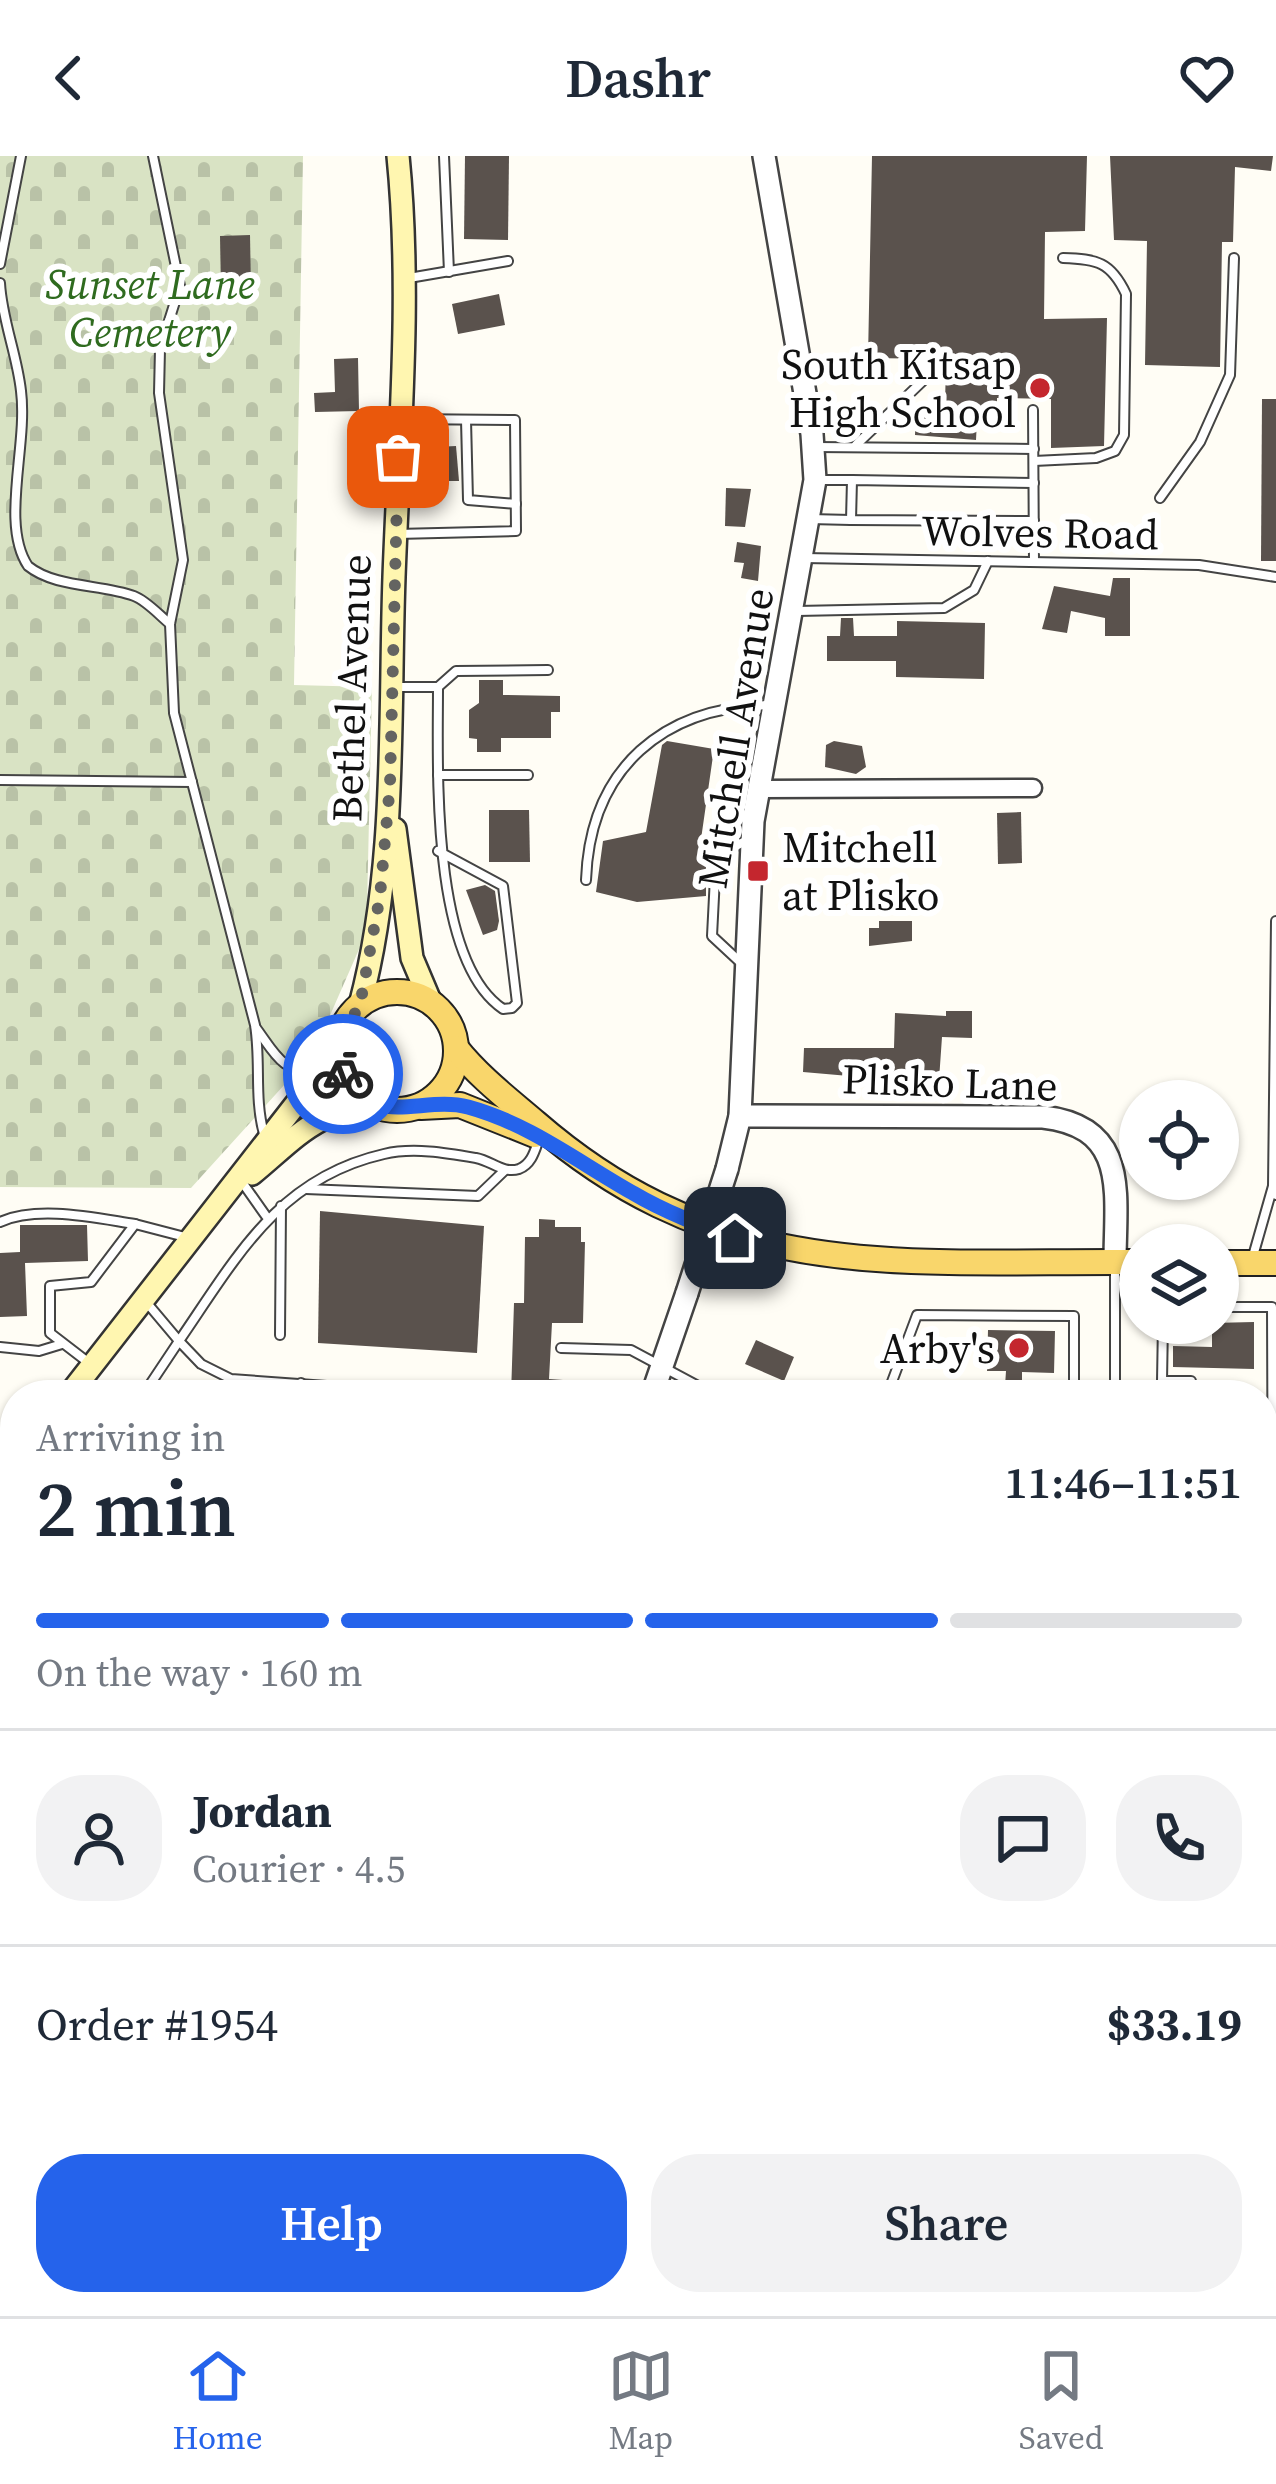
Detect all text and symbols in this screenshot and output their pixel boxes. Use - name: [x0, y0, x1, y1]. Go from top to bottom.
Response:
- text: Dashr: [565, 41, 711, 115]
- icon: back: [36, 45, 102, 111]
- icon: heart: [1174, 45, 1240, 111]
- park label: Sunset Lane Cemetery: [45, 255, 255, 361]
- place label: South Kitsap High School: [781, 335, 1016, 441]
- marker: South Kitsap High School: [1027, 375, 1053, 401]
- pin: [347, 406, 449, 508]
- icon: bag: [365, 424, 431, 490]
- street label: Wolves Road: [921, 501, 1159, 563]
- street label: Bethel Avenue: [317, 553, 385, 823]
- street label: Mitchell Avenue: [683, 584, 787, 892]
- place label: Mitchell at Plisko: [782, 818, 940, 924]
- marker: Mitchell at Plisko: [745, 858, 771, 884]
- courier: [283, 1014, 403, 1134]
- icon: bike: [310, 1041, 376, 1107]
- street label: Plisko Lane: [841, 1049, 1059, 1115]
- map controls: [1119, 1080, 1239, 1344]
- button: locate: [1119, 1080, 1239, 1200]
- pin: [684, 1187, 786, 1289]
- icon: home: [702, 1205, 768, 1271]
- button: layers: [1119, 1224, 1239, 1344]
- place label: Arby's: [880, 1319, 995, 1377]
- marker: Arby's: [1006, 1335, 1032, 1361]
- text: Arriving in: [36, 1411, 225, 1464]
- text: 11:46–11:51: [1004, 1451, 1242, 1513]
- text: 2 min: [36, 1455, 236, 1562]
- text: On the way · 160 m: [36, 1646, 363, 1699]
- button: person: [36, 1775, 162, 1901]
- button: chat: [960, 1775, 1086, 1901]
- button: phone: [1116, 1775, 1242, 1901]
- text: Jordan: [192, 1780, 332, 1842]
- text: Courier · 4.5: [192, 1842, 405, 1895]
- text: Order #1954: [36, 1993, 278, 2055]
- text: $33.19: [1107, 1993, 1242, 2055]
- button: Help: [36, 2154, 627, 2292]
- button: Share: [651, 2154, 1242, 2292]
- tab: Home: [173, 2343, 263, 2460]
- tab: Map: [608, 2343, 674, 2460]
- tab: Saved: [1019, 2343, 1103, 2460]

